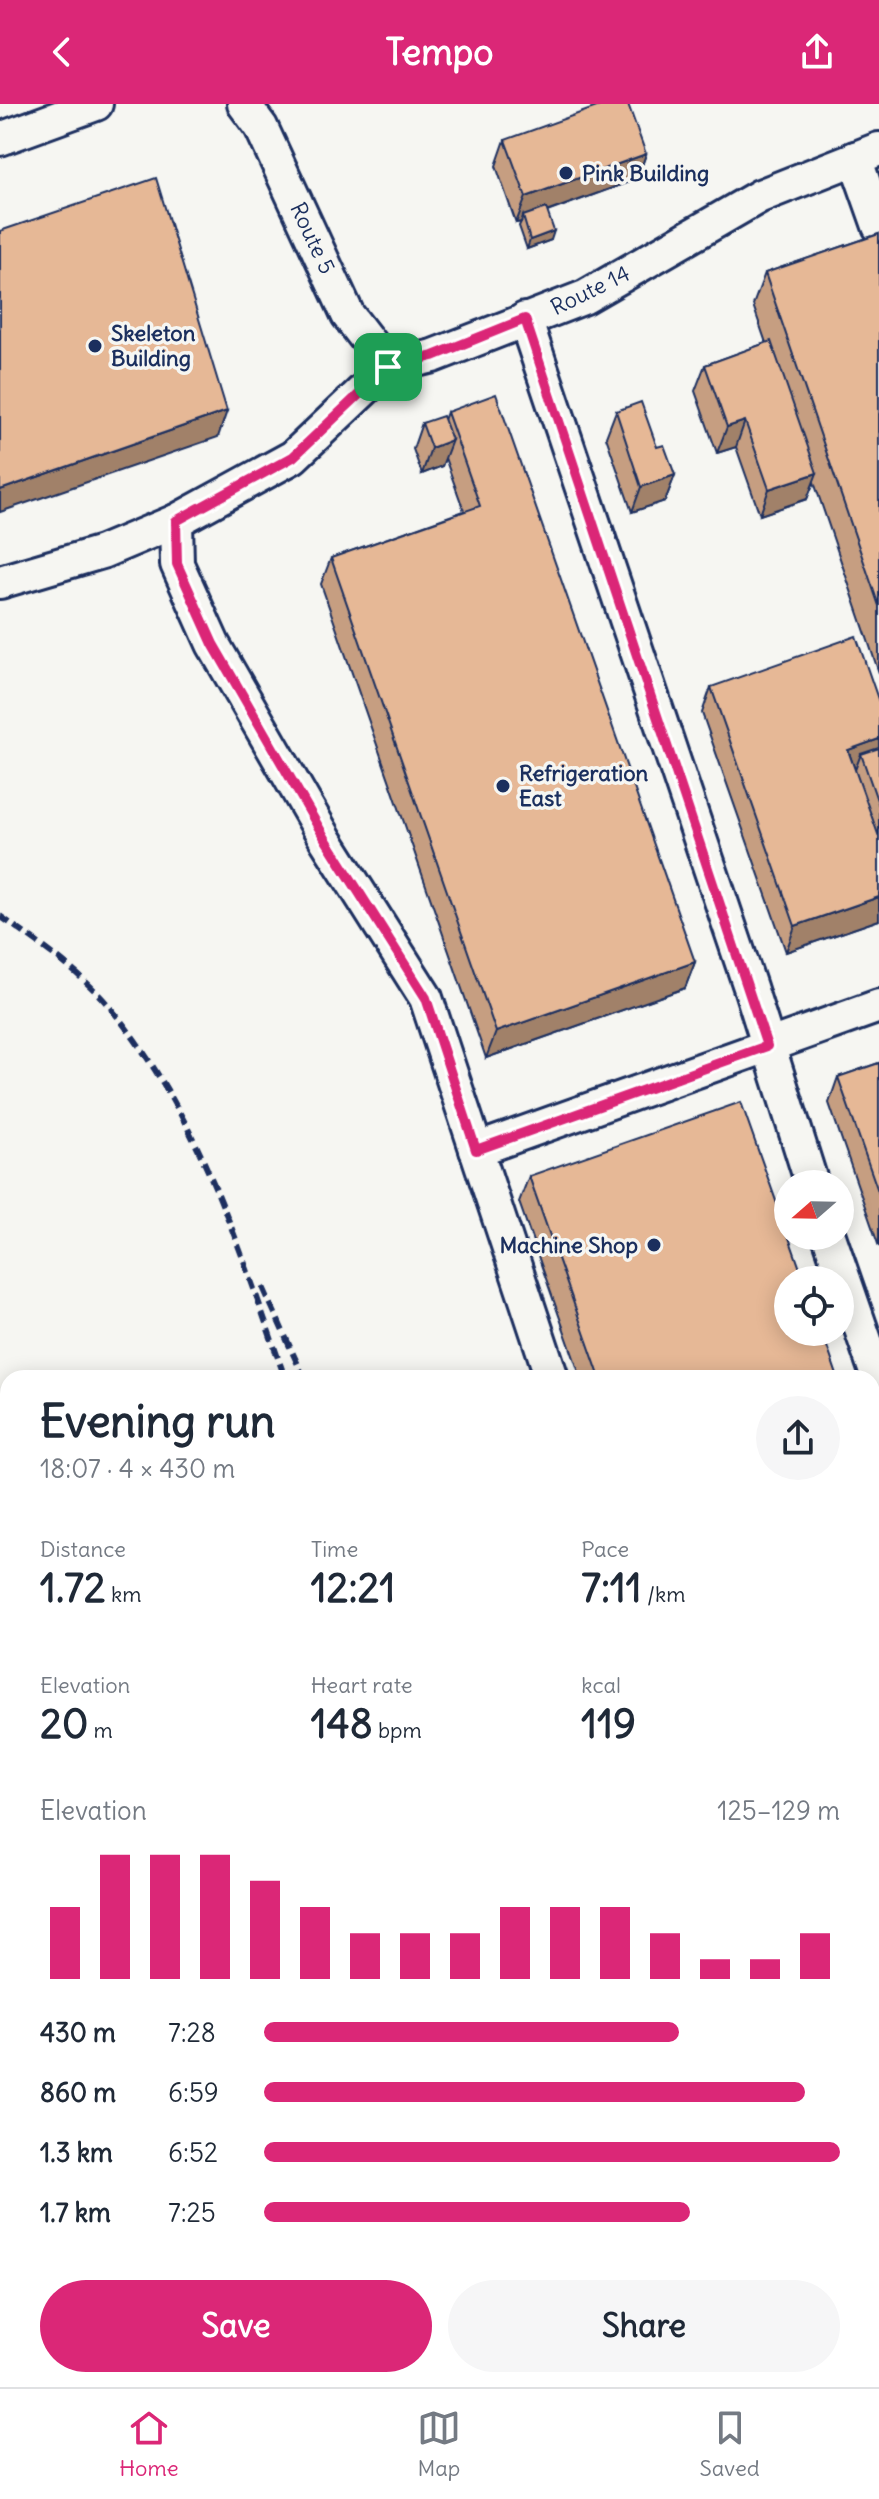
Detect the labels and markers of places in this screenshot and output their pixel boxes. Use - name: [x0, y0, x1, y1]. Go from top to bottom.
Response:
- place label: Pink Building: [582, 159, 709, 187]
- marker: Pink Building: [557, 164, 575, 182]
- place label: Skeleton Building: [111, 319, 196, 372]
- pin: [354, 333, 422, 401]
- marker: Skeleton Building: [86, 337, 104, 355]
- place label: Refrigeration East: [519, 759, 649, 812]
- marker: Refrigeration East: [494, 777, 512, 795]
- place label: Machine Shop: [499, 1231, 638, 1259]
- marker: Machine Shop: [645, 1236, 663, 1254]

